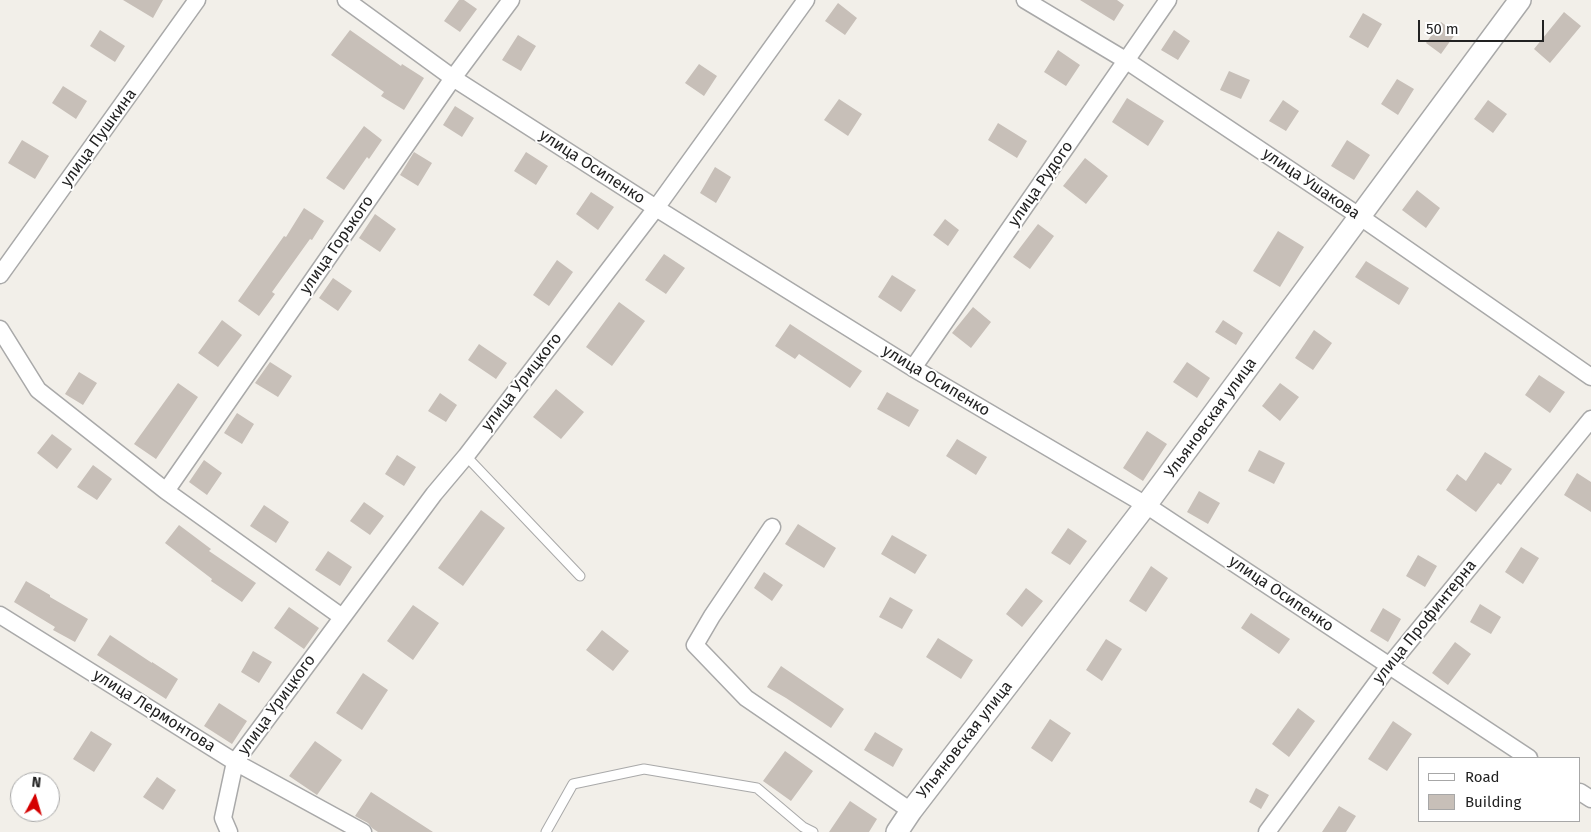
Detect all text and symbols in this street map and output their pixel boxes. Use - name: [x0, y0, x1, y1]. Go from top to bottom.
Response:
- scale bar: [1421, 10, 1547, 42]
- text: 50 m: [1426, 20, 1459, 38]
- street label: улица Пушкина: [57, 85, 141, 191]
- street label: улица Осипенко: [535, 126, 649, 208]
- street label: улица Рудого: [1005, 138, 1077, 230]
- street label: улица Ушакова: [1259, 144, 1363, 224]
- street label: улица Горького: [296, 192, 378, 298]
- street label: улица Урицкого: [478, 329, 566, 435]
- street label: улица Осипенко: [879, 341, 993, 421]
- street label: Ульяновская улица: [1161, 354, 1261, 482]
- street label: улица Осипенко: [1225, 552, 1337, 636]
- street label: улица Профинтерна: [1369, 556, 1481, 688]
- street label: улица Урицкого: [234, 651, 320, 759]
- street label: улица Лермонтова: [89, 666, 219, 756]
- street label: Ульяновская улица: [913, 677, 1017, 803]
- legend: [1418, 757, 1581, 822]
- text: Road: [1465, 768, 1500, 786]
- north arrow: [10, 772, 60, 822]
- text: N: [31, 774, 42, 792]
- text: Building: [1465, 793, 1521, 811]

